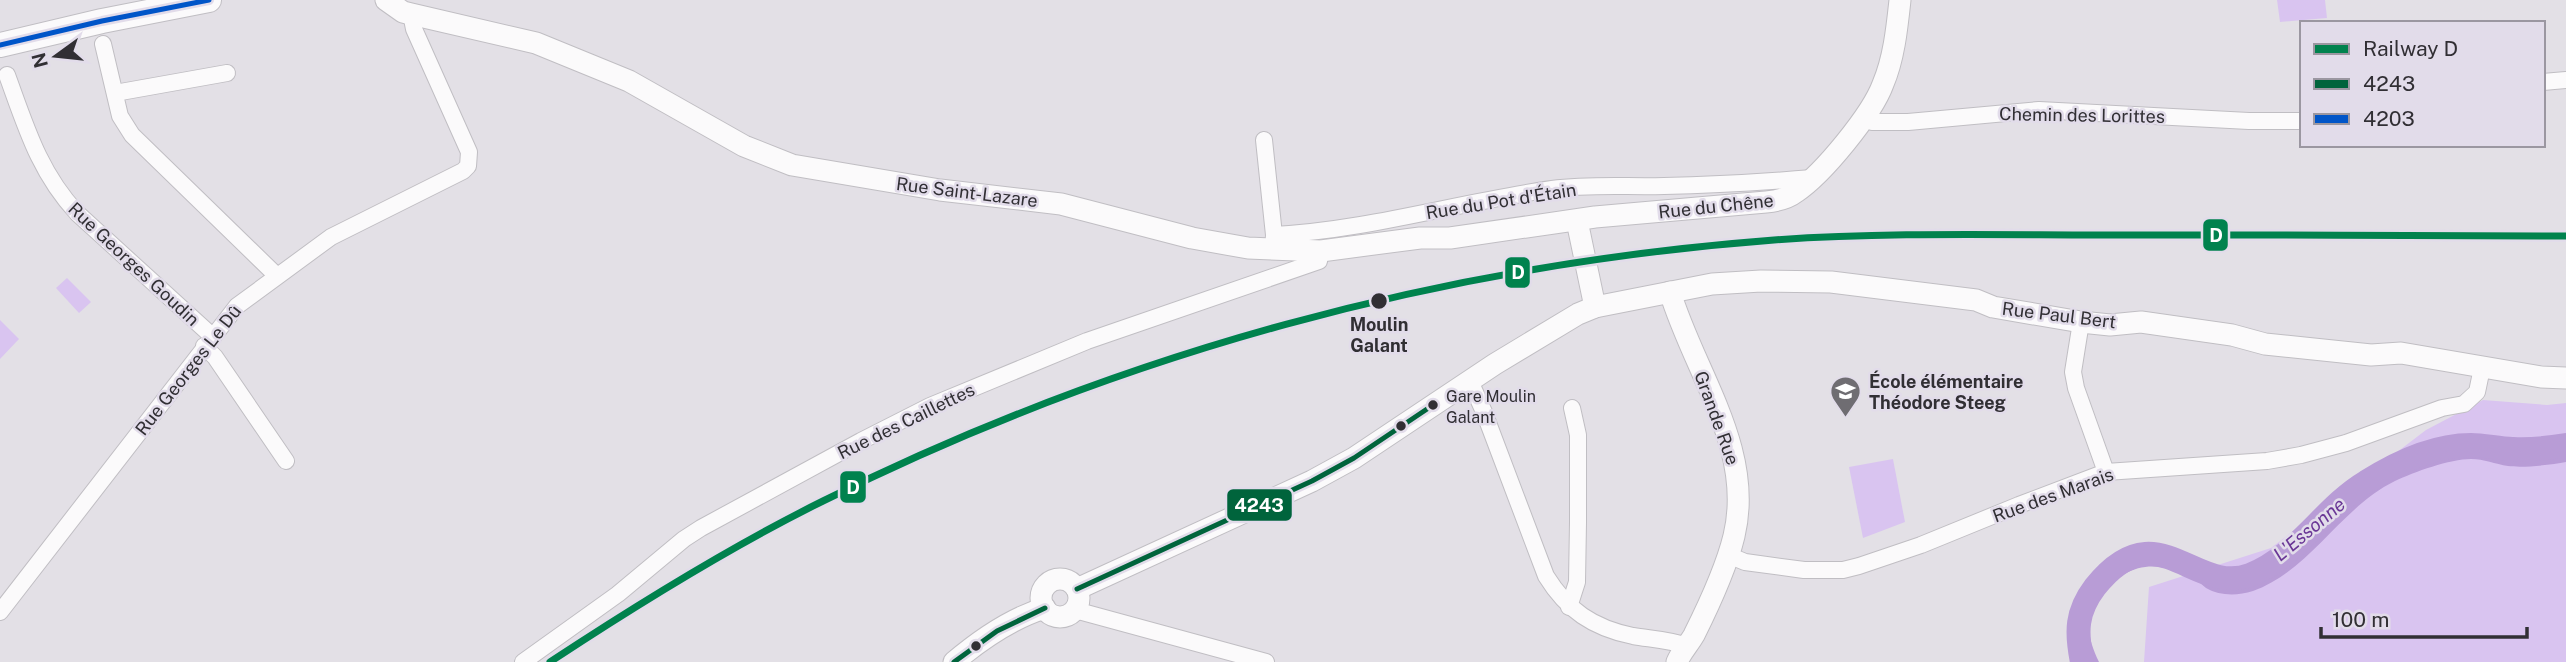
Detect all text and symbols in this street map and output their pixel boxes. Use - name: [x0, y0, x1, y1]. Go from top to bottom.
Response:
- north arrow: [21, 21, 91, 91]
- legend: [2300, 21, 2545, 147]
- text: Railway D: [2363, 36, 2458, 61]
- text: N: [27, 50, 52, 70]
- text: 4243: [2363, 71, 2415, 96]
- street label: Chemin des Lorittes: [1999, 103, 2165, 127]
- text: 4203: [2363, 106, 2415, 131]
- street label: Rue Saint-Lazare: [895, 173, 1039, 211]
- street label: Rue du Pot d'Étain: [1424, 178, 1578, 223]
- street label: Rue du Chêne: [1657, 190, 1775, 222]
- street label: Rue Georges Goudin: [64, 198, 204, 330]
- line badge: D: [2202, 218, 2229, 252]
- text: D: [2209, 224, 2223, 246]
- line badge: D: [1504, 256, 1531, 289]
- text: D: [1511, 261, 1525, 283]
- marker: Moulin Galant: [1369, 291, 1389, 311]
- street label: Rue Paul Bert: [2001, 298, 2117, 332]
- street label: Rue Georges Le Dû: [131, 301, 245, 439]
- place label: Moulin Galant: [1350, 314, 1408, 356]
- street label: Grande Rue: [1690, 368, 1744, 468]
- place label: École élémentaire Théodore Steeg: [1869, 370, 2023, 413]
- school or university icon: École élémentaire Théodore Steeg: [1829, 374, 1863, 418]
- street label: Rue des Caillettes: [834, 379, 978, 463]
- place label: Gare Moulin Galant: [1446, 387, 1536, 427]
- marker: Gare Moulin Galant: [1426, 398, 1440, 412]
- unlabelled marker: [1394, 419, 1408, 433]
- street label: Rue des Marais: [1990, 463, 2116, 527]
- line badge: D: [839, 470, 867, 504]
- text: D: [846, 476, 860, 498]
- line badge: 4243: [1226, 488, 1293, 522]
- water label: L'Essonne: [2269, 493, 2349, 565]
- text: 4243: [1234, 494, 1284, 516]
- scale bar: [2321, 596, 2528, 640]
- text: 100 m: [2332, 607, 2389, 632]
- unlabelled marker: [969, 639, 983, 653]

